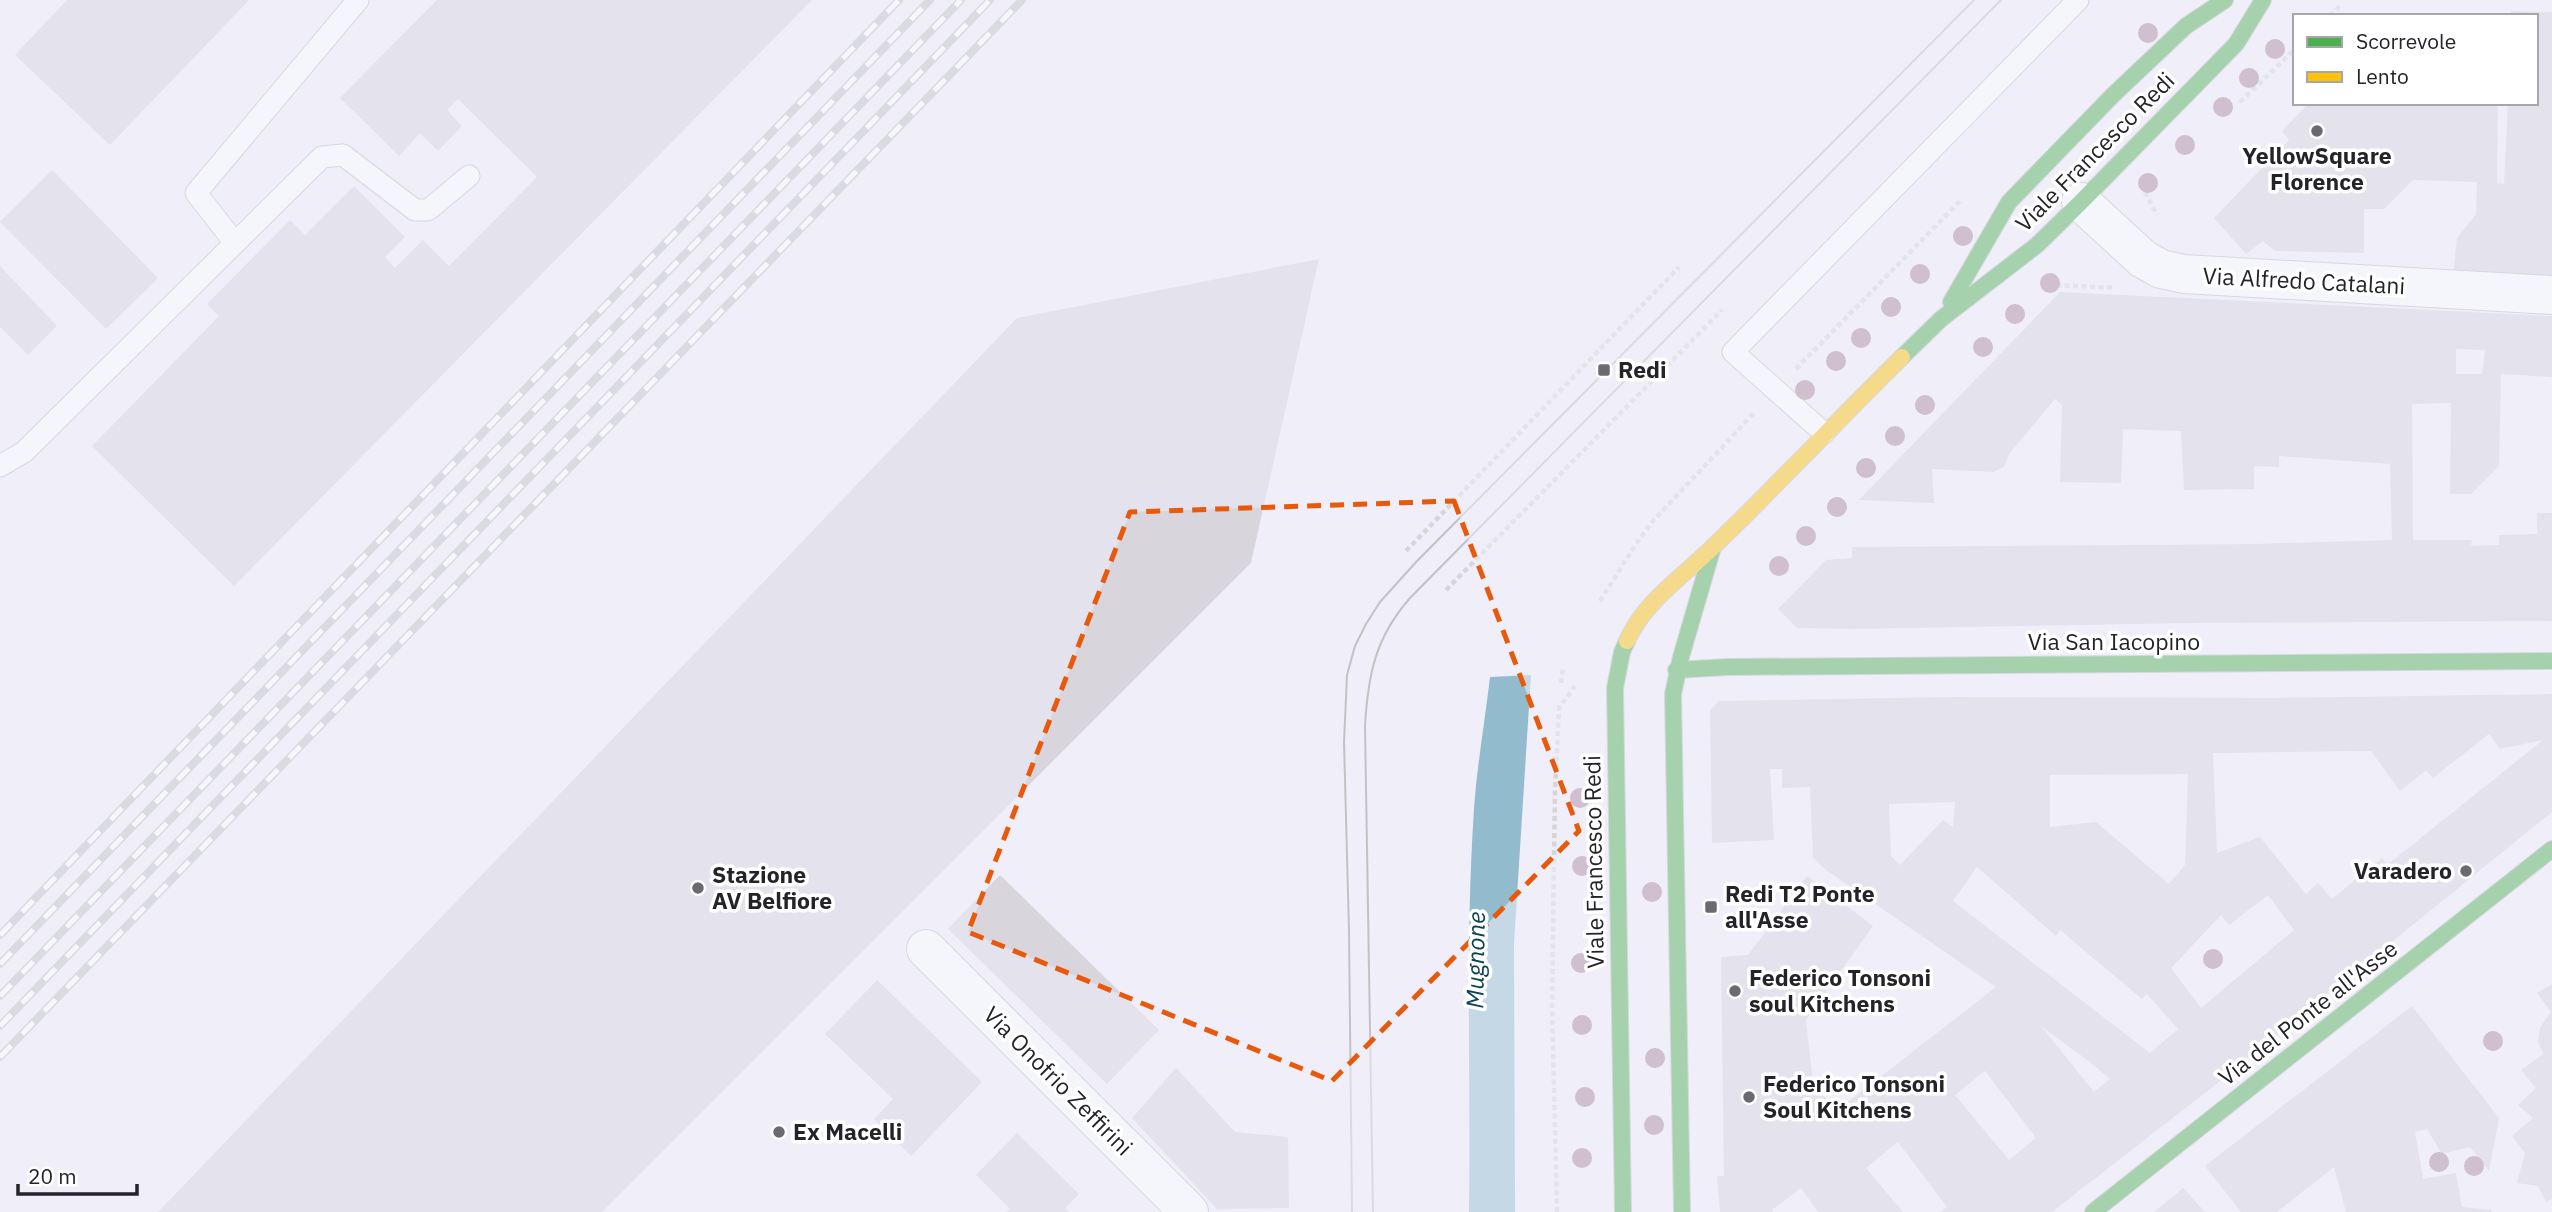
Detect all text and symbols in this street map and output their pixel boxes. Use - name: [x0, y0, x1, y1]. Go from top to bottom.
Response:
- legend: [2293, 14, 2538, 105]
- text: Scorrevole: [2356, 27, 2456, 55]
- text: Lento: [2356, 62, 2409, 90]
- street label: Viale Francesco Redi: [2008, 65, 2180, 237]
- marker: YellowSquare Florence: [2309, 123, 2325, 139]
- place label: YellowSquare Florence: [2242, 140, 2392, 196]
- street label: Via Alfredo Catalani: [2202, 260, 2406, 300]
- place label: Redi: [1618, 354, 1667, 384]
- marker: Redi: [1596, 362, 1612, 378]
- street label: Via San Iacopino: [2028, 626, 2200, 656]
- street label: Viale Francesco Redi: [1576, 755, 1610, 969]
- place label: Varadero: [2354, 855, 2452, 885]
- place label: Stazione AV Belfiore: [712, 859, 832, 915]
- marker: Varadero: [2458, 863, 2474, 879]
- place label: Redi T2 Ponte all'Asse: [1725, 878, 1875, 934]
- marker: Stazione AV Belfiore: [690, 880, 706, 896]
- marker: Redi T2 Ponte all'Asse: [1703, 899, 1719, 915]
- water label: Mugnone: [1458, 911, 1492, 1009]
- street label: Via del Ponte all'Asse: [2212, 933, 2403, 1092]
- place label: Federico Tonsoni soul Kitchens: [1749, 962, 1931, 1018]
- marker: Federico Tonsoni soul Kitchens: [1727, 983, 1743, 999]
- street label: Via Onofrio Zeffirini: [978, 999, 1140, 1161]
- place label: Federico Tonsoni Soul Kitchens: [1763, 1068, 1945, 1124]
- marker: Federico Tonsoni Soul Kitchens: [1741, 1089, 1757, 1105]
- place label: Ex Macelli: [793, 1116, 902, 1146]
- marker: Ex Macelli: [771, 1124, 787, 1140]
- scale bar: [18, 1152, 136, 1196]
- text: 20 m: [28, 1162, 77, 1190]

